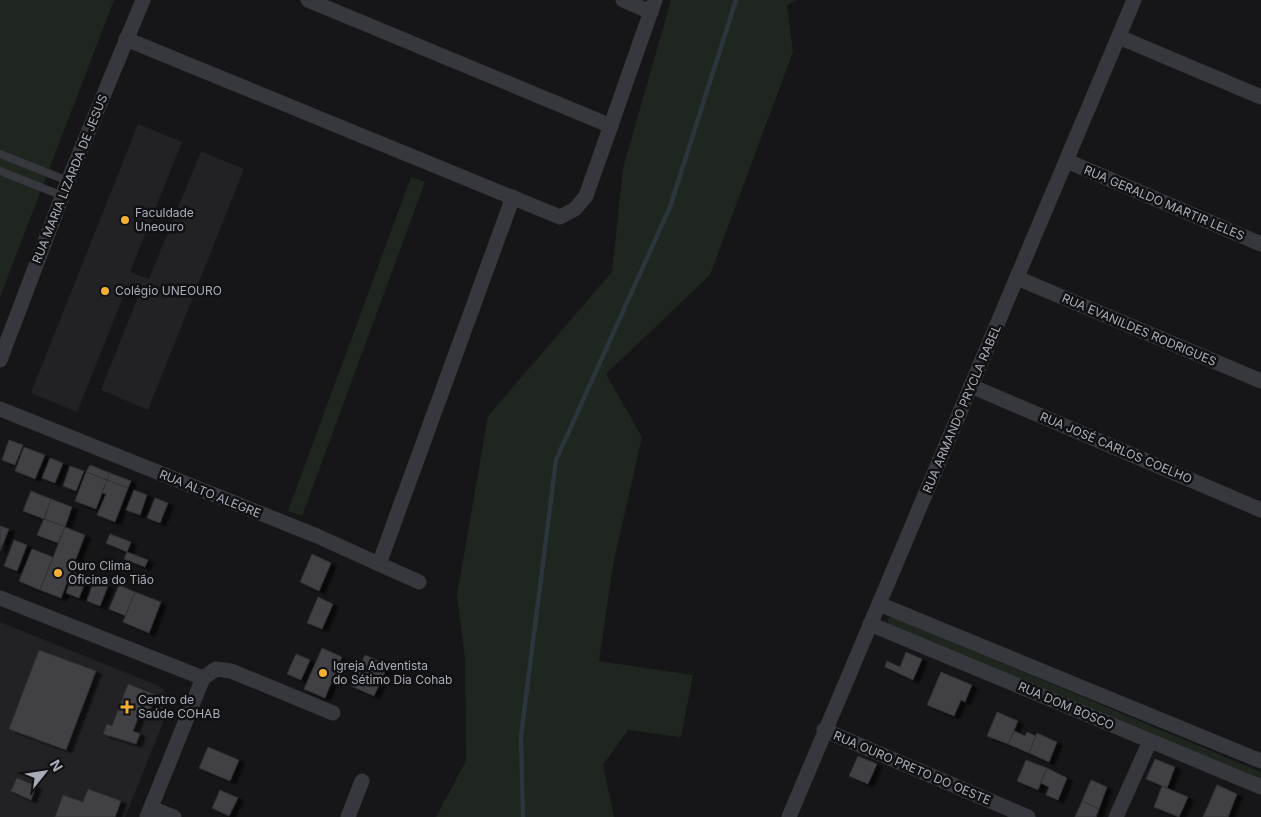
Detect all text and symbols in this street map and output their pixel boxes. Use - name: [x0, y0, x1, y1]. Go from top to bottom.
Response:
- street label: RUA MARIA LIZARDA DE JESUS: [29, 92, 110, 265]
- street label: RUA GERALDO MARTIR LELES: [1082, 162, 1247, 243]
- place label: Faculdade Uneouro: [135, 205, 194, 234]
- marker: Faculdade Uneouro: [119, 214, 131, 226]
- place label: Colégio UNEOURO: [115, 283, 222, 298]
- marker: Colégio UNEOURO: [99, 285, 111, 297]
- street label: RUA EVANILDES RODRIGUES: [1060, 290, 1219, 369]
- street label: RUA ARMANDO PRYCLA RABEL: [919, 322, 1004, 495]
- street label: RUA JOSÉ CARLOS COELHO: [1038, 409, 1194, 486]
- street label: RUA ALTO ALEGRE: [157, 466, 263, 521]
- place label: Ouro Clima Oficina do Tião: [68, 558, 154, 587]
- marker: Ouro Clima Oficina do Tião: [52, 567, 64, 579]
- place label: Igreja Adventista do Sétimo Dia Cohab: [333, 658, 452, 687]
- marker: Igreja Adventista do Sétimo Dia Cohab: [317, 667, 329, 679]
- street label: RUA DOM BOSCO: [1016, 679, 1116, 733]
- place label: Centro de Saúde COHAB: [138, 692, 220, 721]
- marker: Centro de Saúde COHAB: [120, 700, 134, 714]
- street label: RUA OURO PRETO DO OESTE: [831, 728, 993, 808]
- north arrow: [20, 747, 70, 797]
- text: N: [47, 756, 67, 774]

